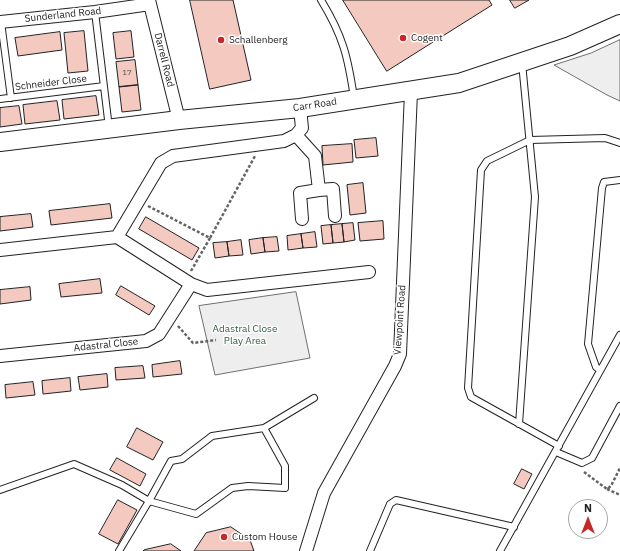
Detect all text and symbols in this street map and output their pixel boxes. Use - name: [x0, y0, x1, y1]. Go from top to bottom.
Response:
- street label: Sunderland Road: [24, 5, 102, 25]
- street label: Darrell Road: [151, 32, 177, 88]
- place label: Cogent: [411, 32, 443, 44]
- marker: Cogent: [398, 33, 408, 43]
- place label: Schallenberg: [229, 34, 287, 46]
- marker: Schallenberg: [216, 35, 226, 45]
- house number: 17: [122, 68, 132, 78]
- street label: Schneider Close: [14, 73, 88, 93]
- street label: Carr Road: [292, 96, 338, 114]
- street label: Viewpoint Road: [392, 285, 408, 355]
- park label: Adastral Close Play Area: [213, 323, 277, 346]
- street label: Adastral Close: [73, 336, 139, 354]
- north arrow: [568, 499, 608, 539]
- text: N: [584, 501, 592, 515]
- place label: Custom House: [232, 531, 298, 543]
- marker: Custom House: [219, 532, 229, 542]

